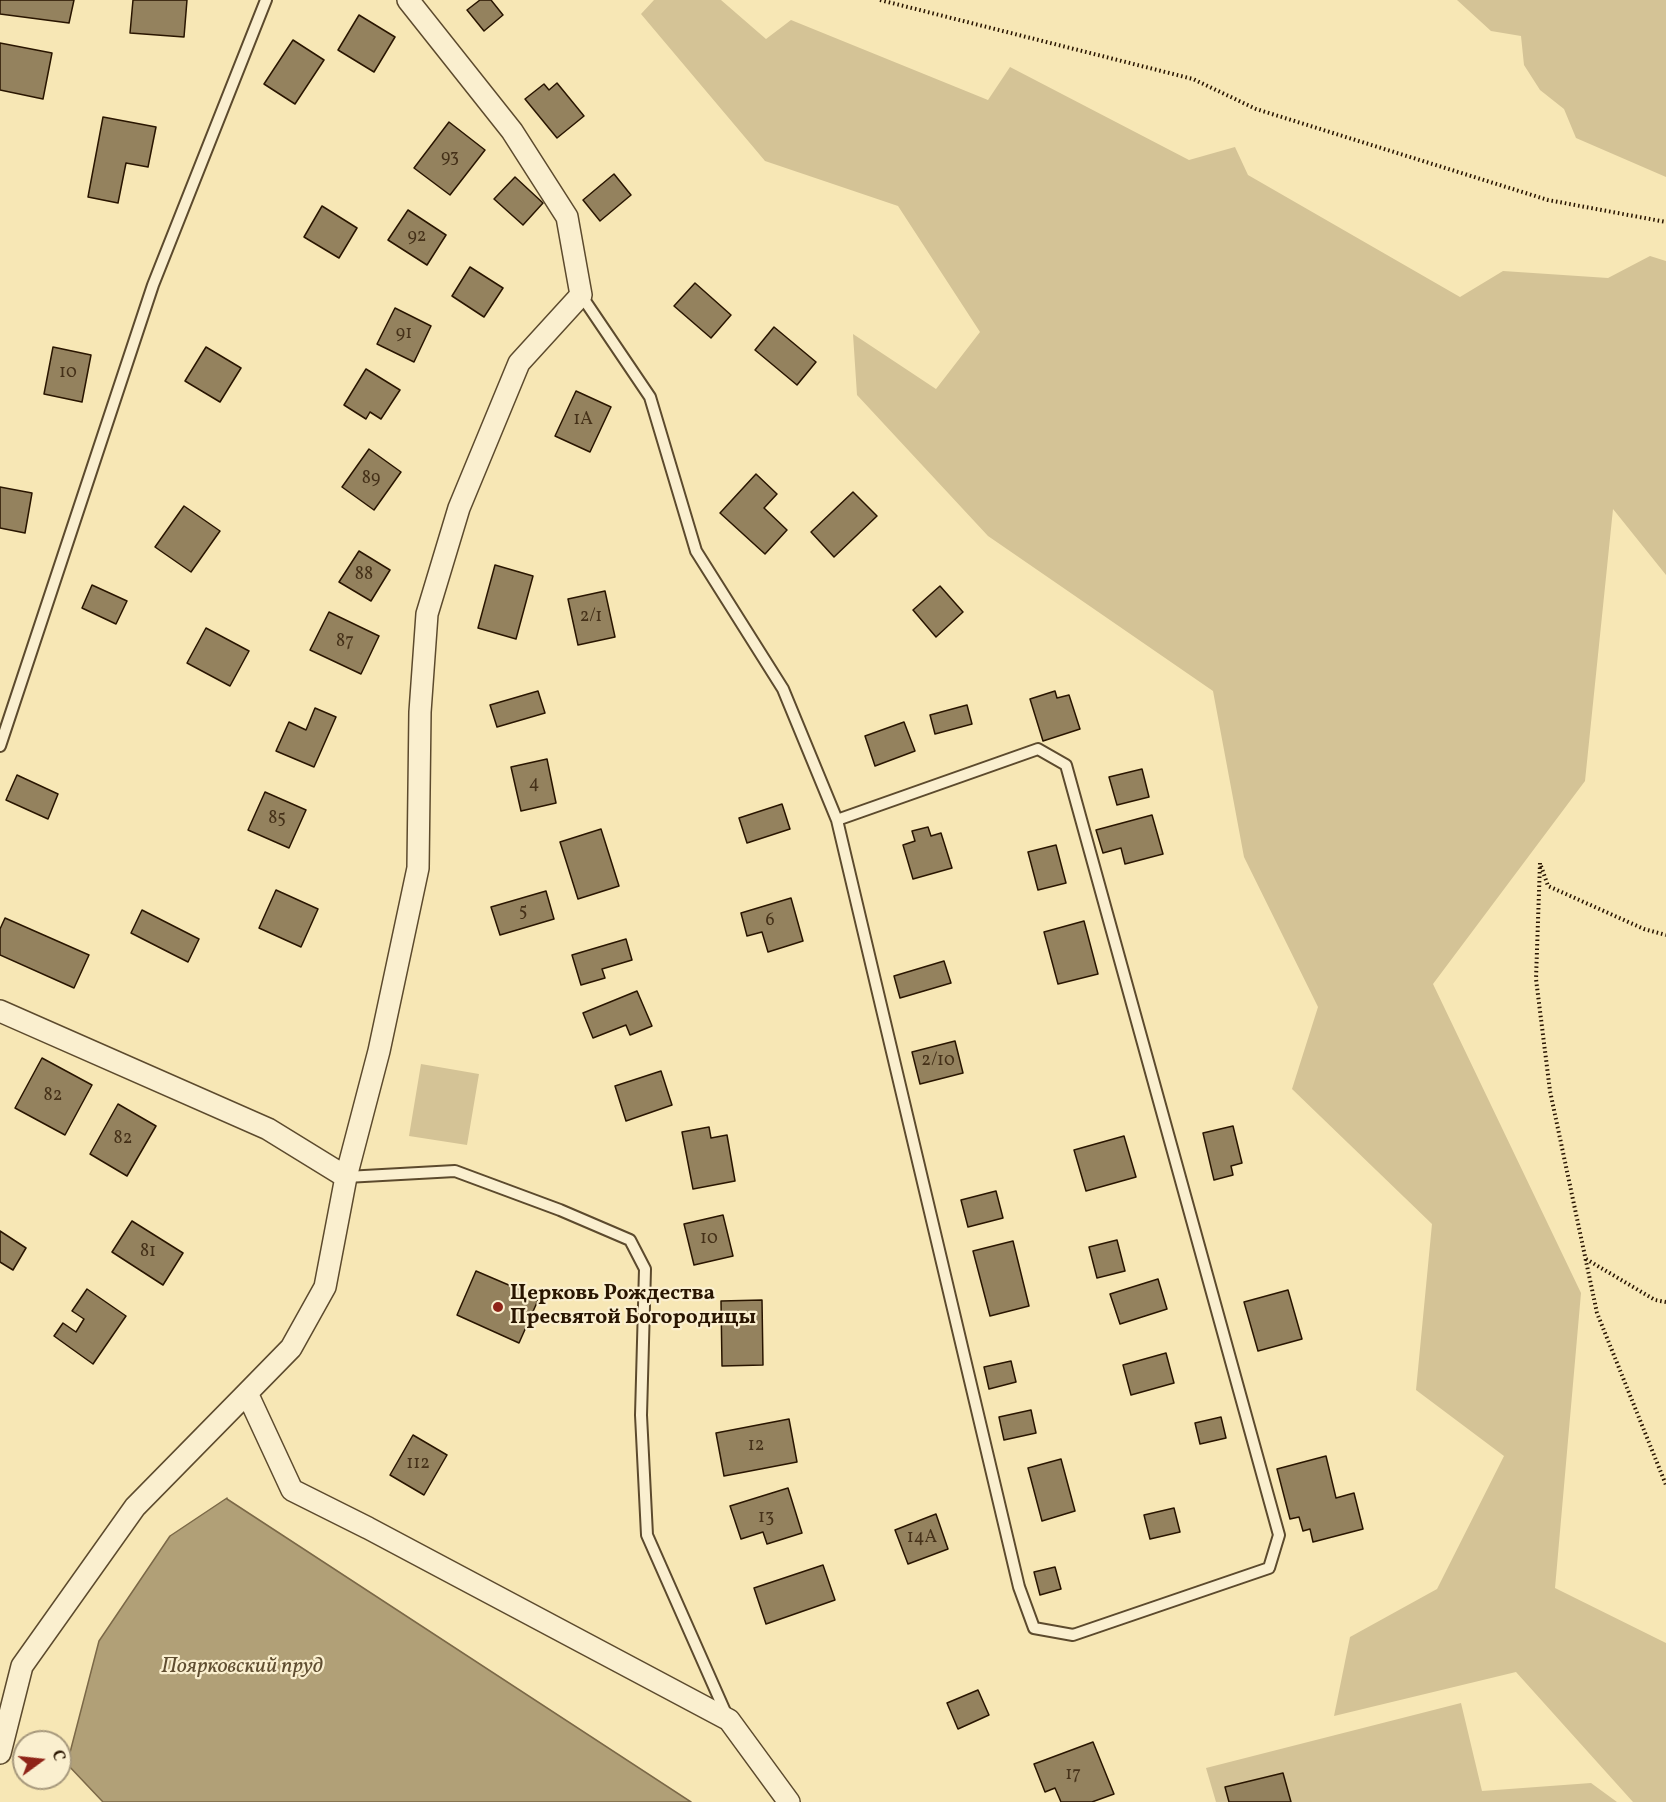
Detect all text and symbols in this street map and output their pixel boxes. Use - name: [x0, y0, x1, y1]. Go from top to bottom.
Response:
- house number: 93: [441, 148, 459, 170]
- house number: 92: [407, 227, 427, 249]
- house number: 91: [396, 324, 412, 346]
- house number: 10: [59, 363, 77, 385]
- house number: 1А: [573, 410, 593, 432]
- house number: 89: [362, 469, 380, 491]
- house number: 88: [355, 565, 373, 587]
- house number: 2/1: [580, 607, 602, 629]
- house number: 87: [336, 632, 354, 654]
- house number: 4: [529, 774, 539, 796]
- house number: 85: [268, 809, 286, 831]
- house number: 5: [519, 902, 527, 924]
- house number: 6: [765, 911, 775, 933]
- house number: 2/10: [921, 1051, 955, 1073]
- house number: 82: [44, 1086, 62, 1108]
- house number: 82: [114, 1129, 132, 1151]
- house number: 10: [700, 1229, 718, 1251]
- house number: 81: [140, 1242, 156, 1264]
- place label: Церковь Рождества Пресвятой Богородицы: [510, 1282, 756, 1332]
- marker: Церковь Рождества Пресвятой Богородицы: [491, 1300, 505, 1314]
- house number: 12: [748, 1436, 764, 1458]
- house number: 112: [406, 1454, 430, 1476]
- house number: 13: [758, 1508, 774, 1530]
- house number: 14А: [907, 1528, 937, 1550]
- water label: Поярковский пруд: [161, 1655, 323, 1681]
- north arrow: [12, 1730, 72, 1790]
- text: С: [45, 1748, 69, 1764]
- house number: 17: [1065, 1765, 1081, 1787]

